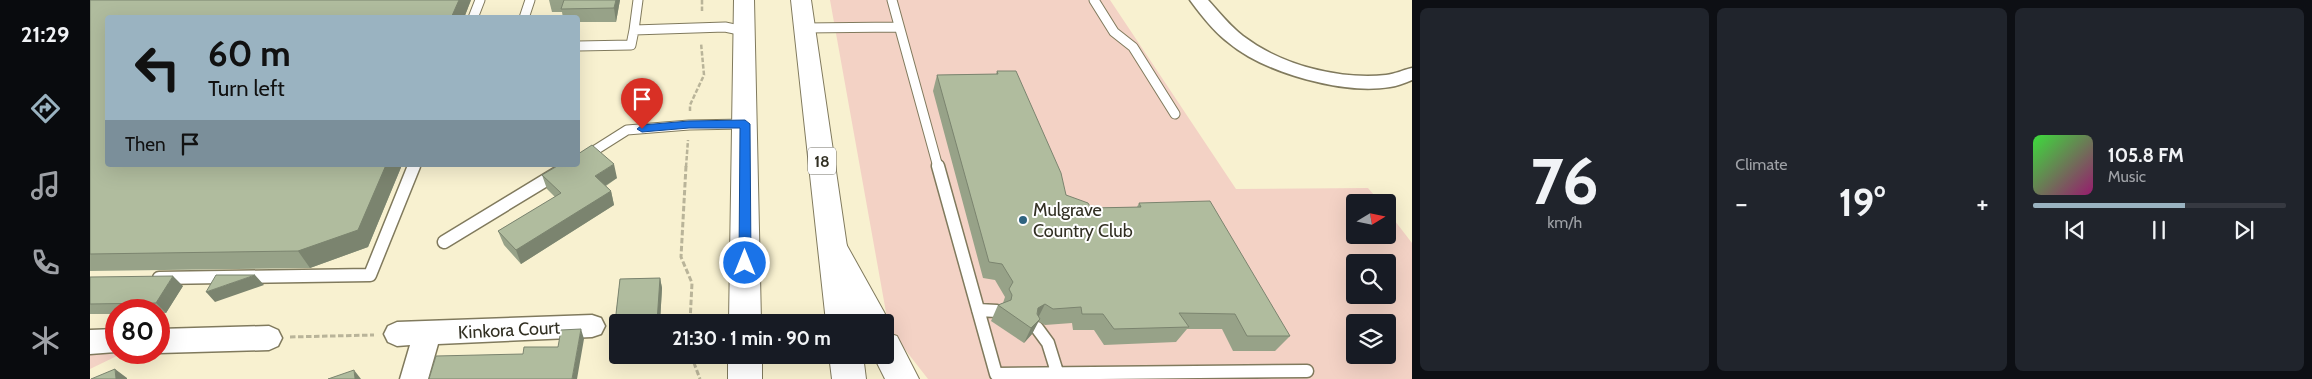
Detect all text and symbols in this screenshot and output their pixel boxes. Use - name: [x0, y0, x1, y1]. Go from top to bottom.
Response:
- text: 21:29: [21, 21, 69, 48]
- text: 60 m: [208, 32, 291, 75]
- icon: left: [125, 35, 190, 100]
- text: Turn left: [208, 75, 285, 102]
- pin: [621, 78, 663, 129]
- icon: arrive: [628, 85, 656, 113]
- icon: directions: [28, 91, 63, 126]
- icon: arrive: [176, 130, 204, 158]
- text: Then: [125, 133, 166, 156]
- text: 76: [1531, 141, 1599, 220]
- text: 105.8 FM: [2108, 144, 2184, 167]
- road number: 18: [808, 148, 836, 175]
- text: Climate: [1735, 155, 1787, 174]
- text: Music: [2108, 167, 2146, 186]
- icon: music: [28, 168, 63, 203]
- text: 19°: [1839, 179, 1885, 226]
- text: −: [1735, 186, 1748, 220]
- text: +: [1976, 186, 1989, 220]
- north arrow: [1346, 194, 1396, 244]
- map controls: [1346, 194, 1396, 364]
- place label: Mulgrave Country Club: [1033, 199, 1133, 242]
- text: km/h: [1547, 213, 1582, 232]
- marker: Mulgrave Country Club: [1017, 214, 1029, 226]
- icon: previous: [2061, 216, 2089, 244]
- icon: pause: [2145, 216, 2173, 244]
- icon: next: [2230, 216, 2258, 244]
- position arrow: [718, 236, 770, 288]
- icon: phone: [28, 245, 63, 280]
- button: search: [1346, 254, 1396, 304]
- speed limit sign: 80: [105, 299, 170, 364]
- button: layers: [1346, 314, 1396, 364]
- street label: Kinkora Court: [457, 316, 561, 344]
- icon: climate: [28, 323, 63, 358]
- text: 21:30 · 1 min · 90 m: [672, 327, 831, 350]

